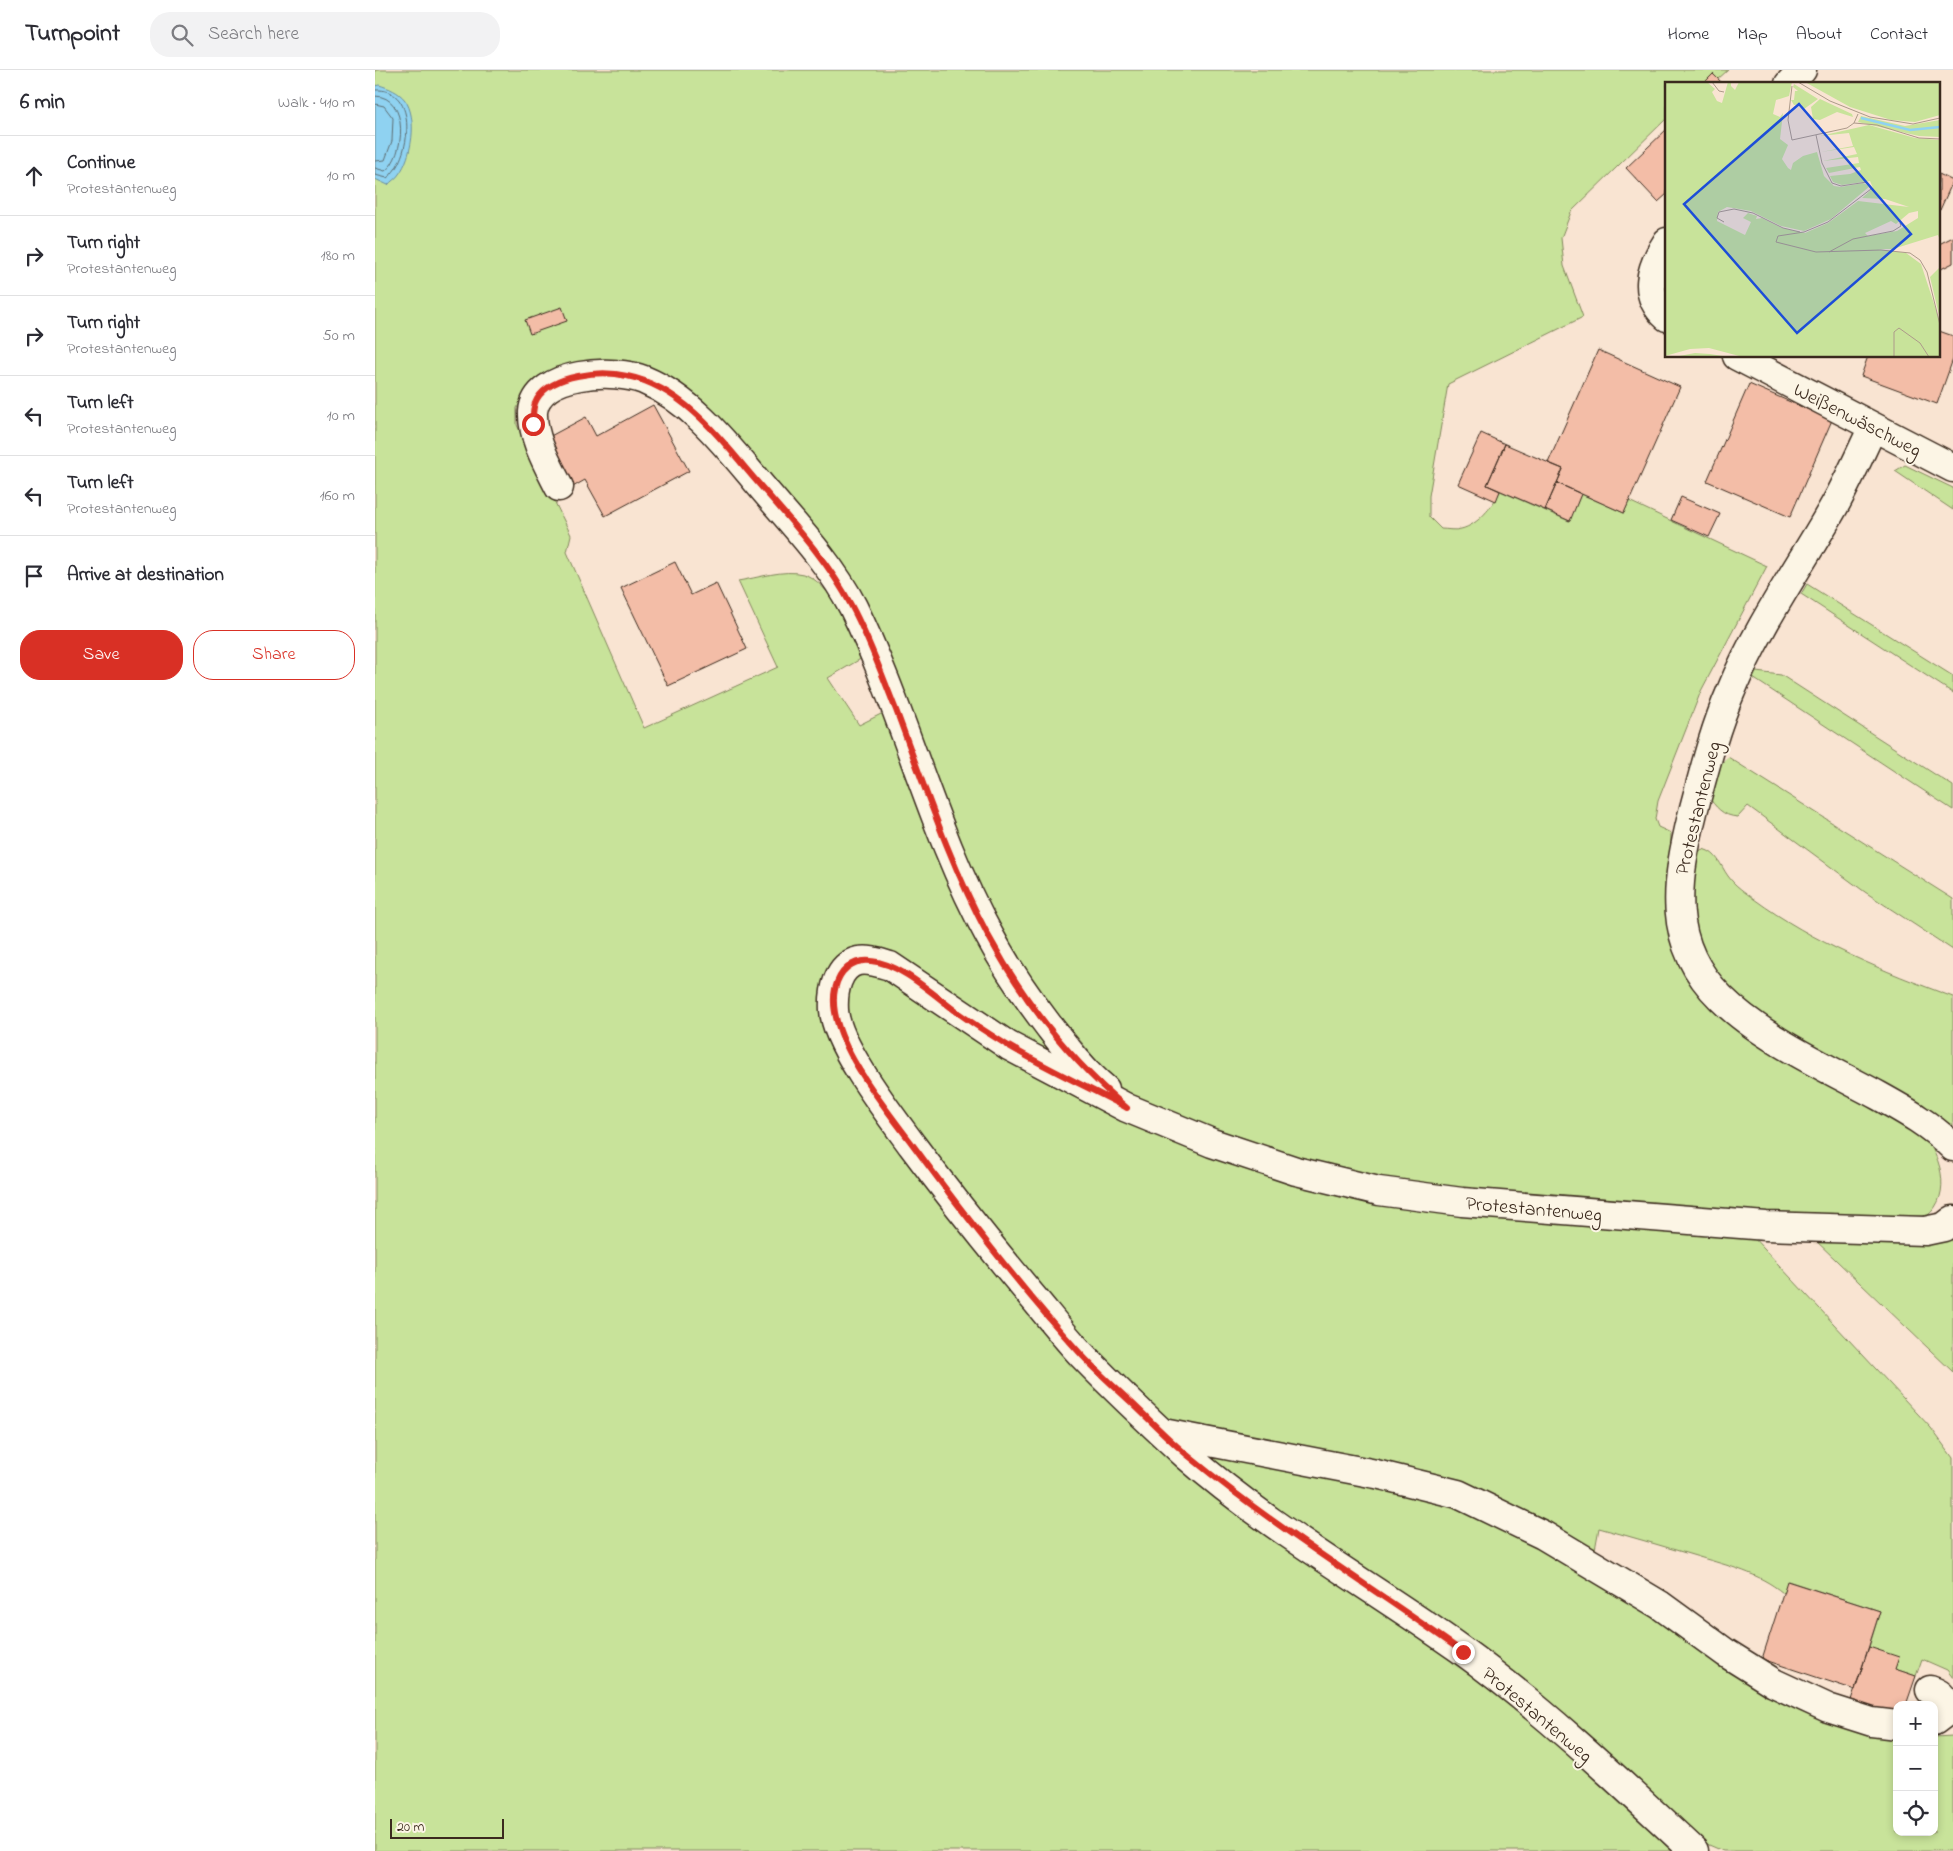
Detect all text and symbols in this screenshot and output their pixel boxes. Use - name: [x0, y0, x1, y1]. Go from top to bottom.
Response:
- search box: [150, 12, 500, 57]
- text: Turnpoint: [25, 17, 120, 52]
- icon: search: [168, 21, 196, 49]
- text: Search here: [208, 21, 299, 48]
- text: Home: [1668, 22, 1709, 48]
- text: Map: [1737, 22, 1768, 48]
- text: About: [1796, 22, 1842, 48]
- text: Contact: [1870, 22, 1928, 48]
- inset map: [1665, 82, 1941, 358]
- text: 6 min: [20, 88, 65, 118]
- text: Walk · 410 m: [278, 91, 355, 115]
- text: Continue: [67, 150, 135, 177]
- icon: ahead: [20, 162, 48, 190]
- text: 10 m: [327, 164, 355, 188]
- text: Protestantenweg: [67, 177, 176, 201]
- text: Turn right: [67, 230, 140, 257]
- icon: right: [20, 242, 48, 270]
- text: 180 m: [321, 244, 355, 268]
- text: Protestantenweg: [67, 257, 176, 281]
- text: Turn right: [67, 310, 140, 337]
- icon: right: [20, 322, 48, 350]
- text: 50 m: [323, 324, 355, 348]
- text: Protestantenweg: [67, 337, 176, 361]
- street label: Weißenwäschweg: [1787, 376, 1926, 467]
- text: Turn left: [67, 390, 134, 417]
- icon: left: [20, 402, 48, 430]
- text: 10 m: [327, 404, 355, 428]
- route start: [522, 413, 545, 436]
- text: Protestantenweg: [67, 417, 176, 441]
- text: Turn left: [67, 470, 134, 497]
- icon: left: [20, 482, 48, 510]
- text: 160 m: [320, 484, 355, 508]
- text: Protestantenweg: [67, 497, 176, 521]
- icon: arrive: [20, 562, 48, 590]
- text: Arrive at destination: [67, 562, 224, 589]
- button: Save: [20, 630, 183, 680]
- button: Share: [193, 630, 355, 680]
- street label: Protestantenweg: [1669, 739, 1731, 879]
- street label: Protestantenweg: [1464, 1190, 1603, 1232]
- route end: [1452, 1641, 1475, 1664]
- street label: Protestantenweg: [1474, 1661, 1598, 1772]
- map controls: [1893, 1701, 1938, 1836]
- button: +: [1893, 1701, 1938, 1746]
- button: −: [1893, 1746, 1938, 1791]
- button: locate: [1893, 1791, 1938, 1836]
- scale bar: [390, 1816, 504, 1839]
- text: 20 m: [397, 1817, 424, 1838]

